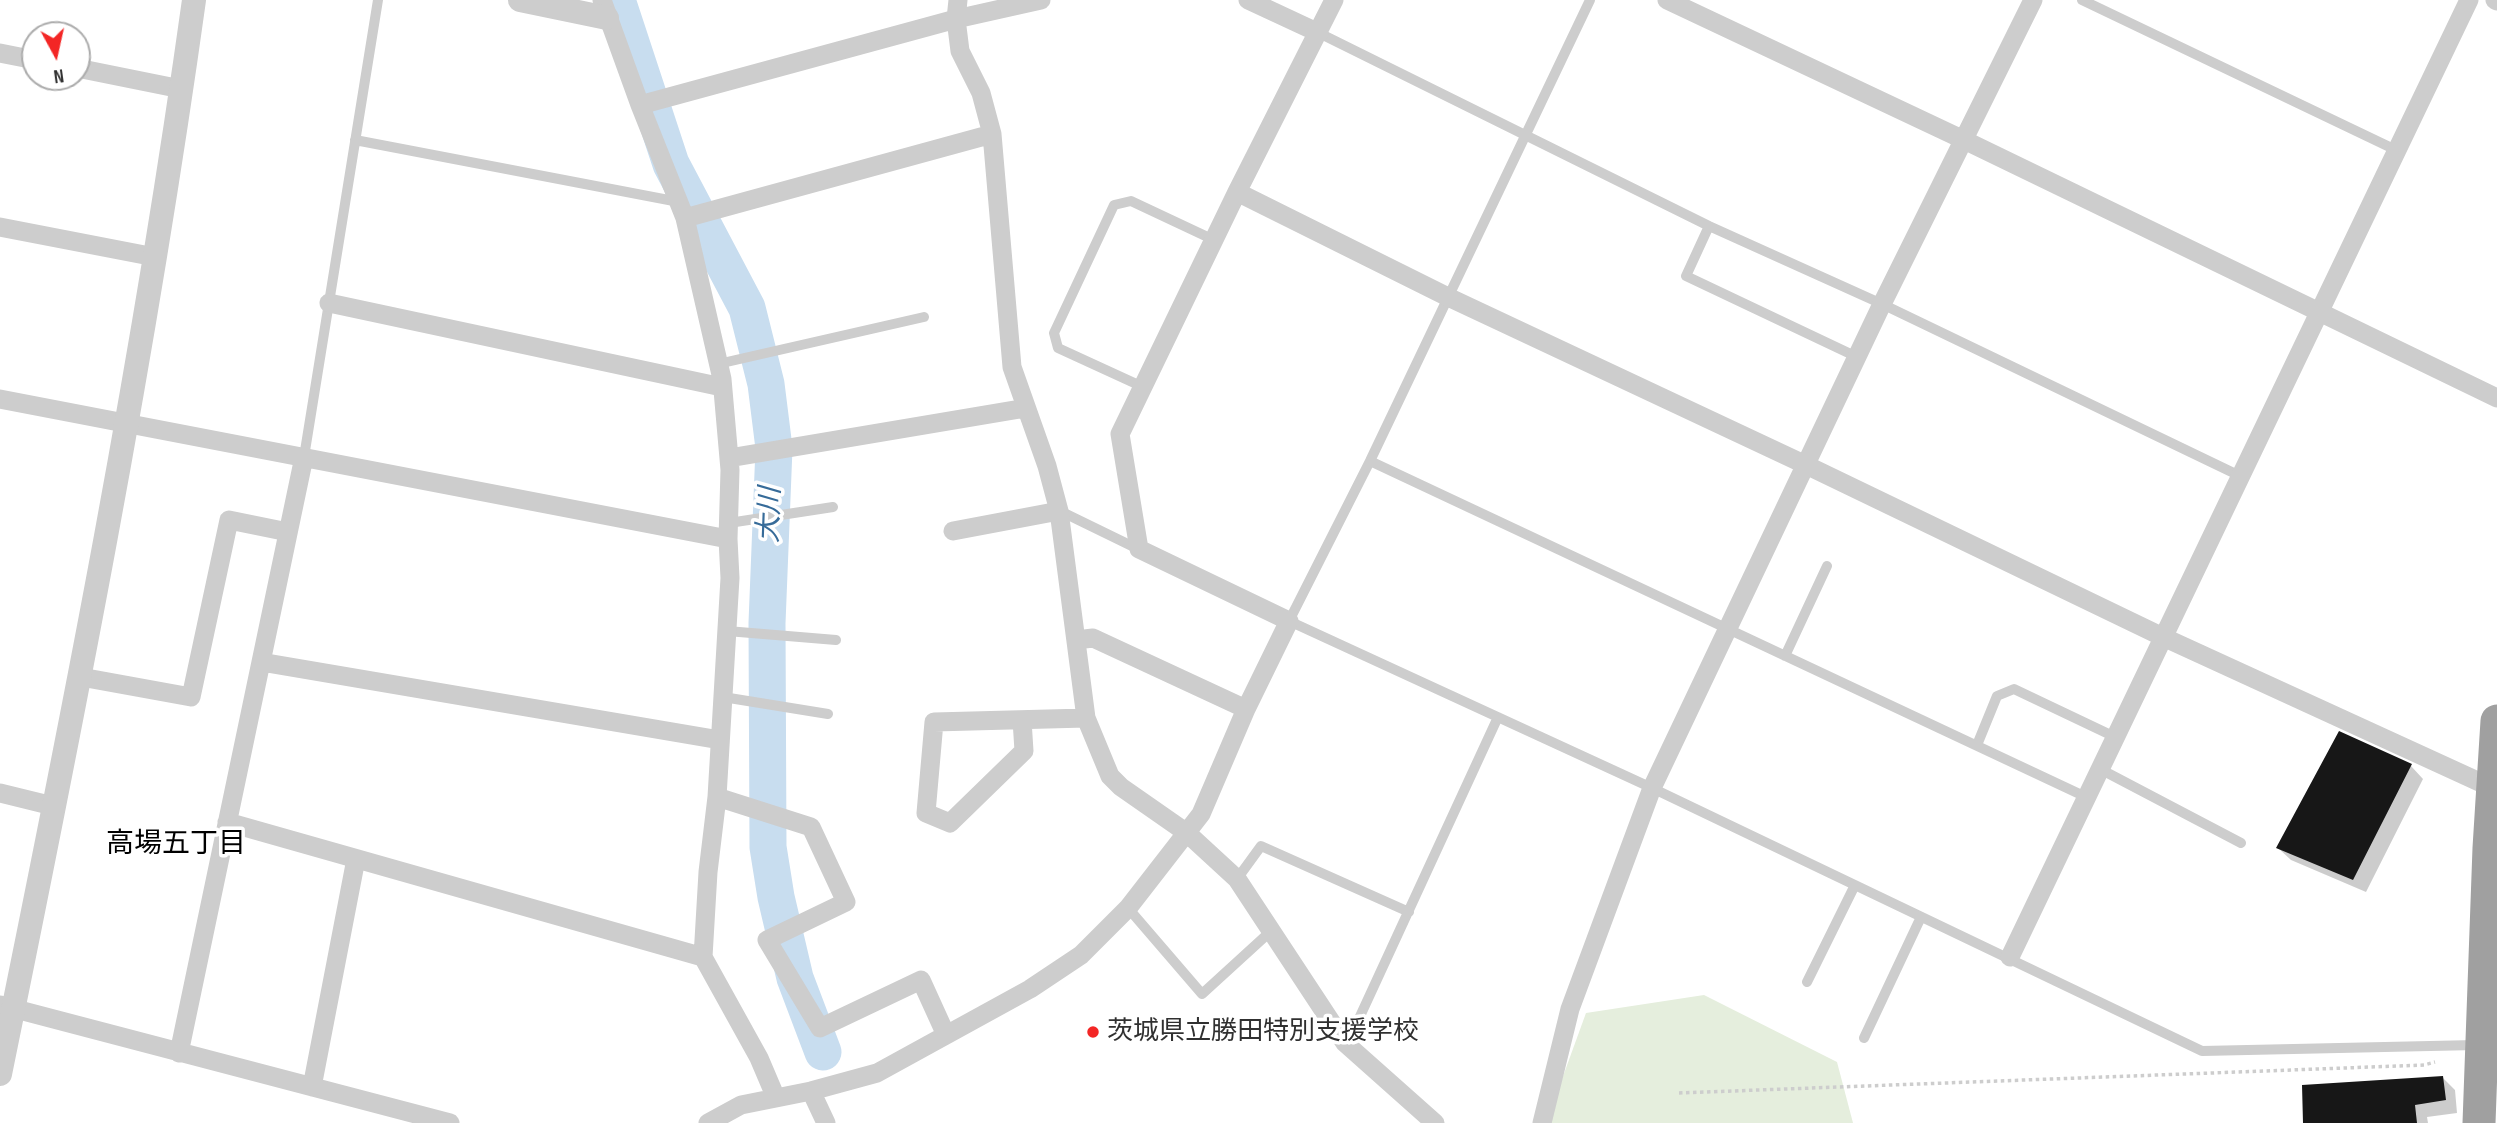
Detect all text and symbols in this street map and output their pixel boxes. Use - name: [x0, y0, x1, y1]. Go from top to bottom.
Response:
- north arrow: [21, 21, 91, 91]
- text: N: [52, 63, 65, 87]
- water label: 大川: [753, 486, 789, 544]
- district label: 高場五丁目: [106, 828, 246, 862]
- place label: 茨城県立勝田特別支援学校: [1107, 1016, 1419, 1048]
- marker: 茨城県立勝田特別支援学校: [1085, 1024, 1101, 1040]

